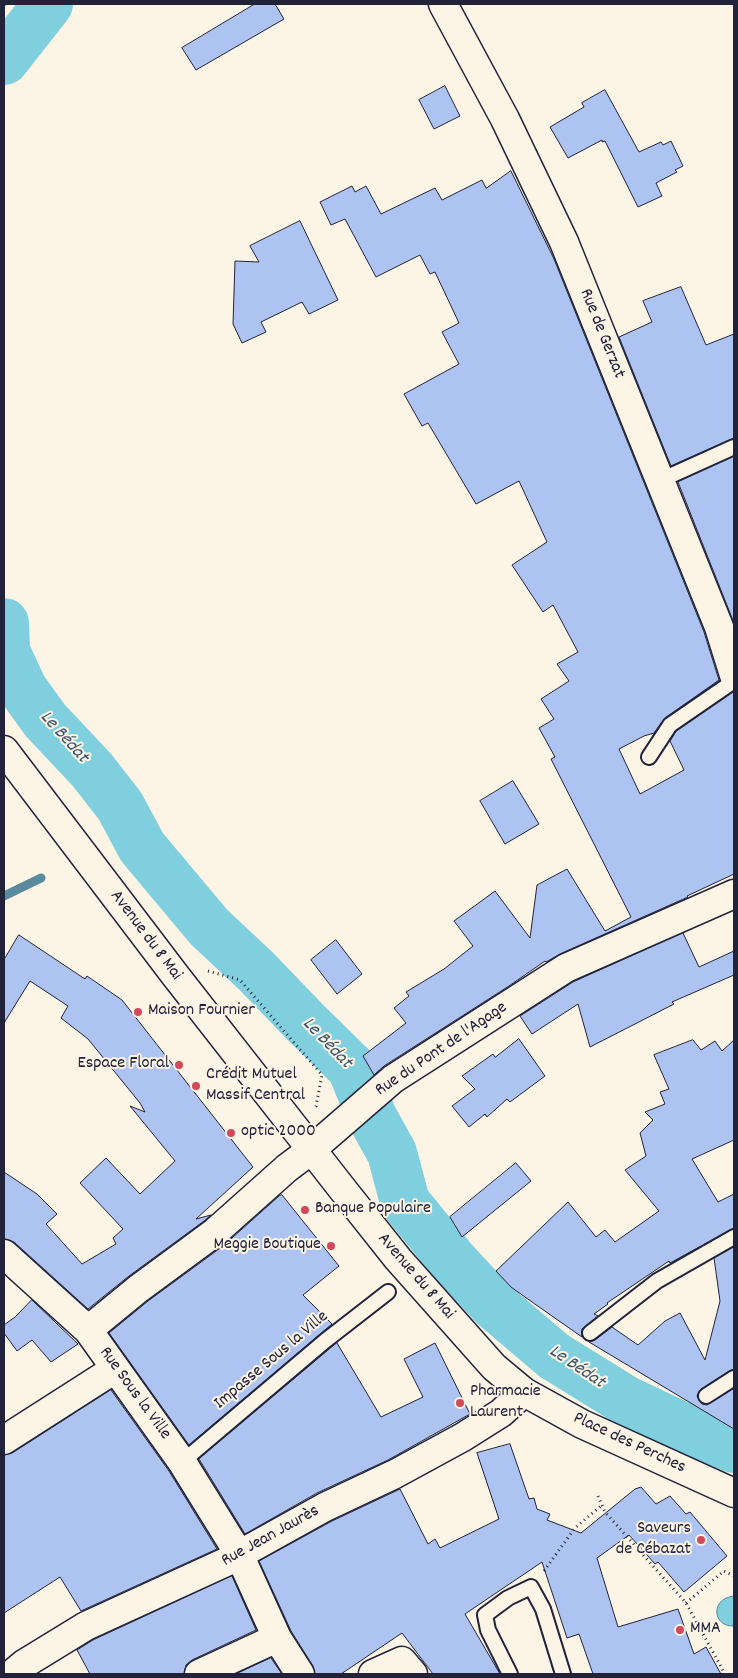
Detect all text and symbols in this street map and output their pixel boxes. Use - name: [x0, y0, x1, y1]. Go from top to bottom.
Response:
- street label: Rue de Gerzat: [573, 286, 629, 382]
- water label: Le Bédat: [34, 707, 92, 769]
- street label: Avenue du 8 Mai: [104, 887, 186, 985]
- street label: Rue du Pont de l'Agage: [372, 998, 512, 1102]
- place label: Maison Fournier: [148, 1001, 255, 1023]
- marker: Maison Fournier: [132, 1006, 144, 1018]
- water label: Le Bédat: [296, 1014, 356, 1074]
- place label: Espace Floral: [78, 1054, 169, 1076]
- marker: Espace Floral: [173, 1059, 185, 1071]
- place label: Crédit Mutuel Massif Central: [206, 1065, 305, 1108]
- marker: Crédit Mutuel Massif Central: [190, 1080, 202, 1092]
- place label: optic 2000: [241, 1122, 316, 1144]
- marker: optic 2000: [225, 1127, 237, 1139]
- place label: Banque Populaire: [315, 1199, 431, 1221]
- marker: Banque Populaire: [299, 1204, 311, 1216]
- street label: Avenue du 8 Mai: [372, 1229, 458, 1325]
- place label: Meggie Boutique: [214, 1235, 321, 1257]
- marker: Meggie Boutique: [325, 1240, 337, 1252]
- street label: Impasse Sous la Ville: [210, 1307, 334, 1415]
- water label: Le Bédat: [544, 1341, 608, 1395]
- street label: Rue Sous la Ville: [93, 1343, 175, 1445]
- place label: Pharmacie Laurent: [470, 1382, 541, 1425]
- marker: Pharmacie Laurent: [454, 1397, 466, 1409]
- street label: Place des Perches: [569, 1408, 689, 1480]
- street label: Rue Jean Jaurès: [218, 1501, 324, 1573]
- place label: Saveurs de Cébazat: [616, 1519, 691, 1562]
- marker: Saveurs de Cébazat: [695, 1534, 707, 1546]
- place label: MMA: [690, 1619, 721, 1641]
- marker: MMA: [674, 1624, 686, 1636]

